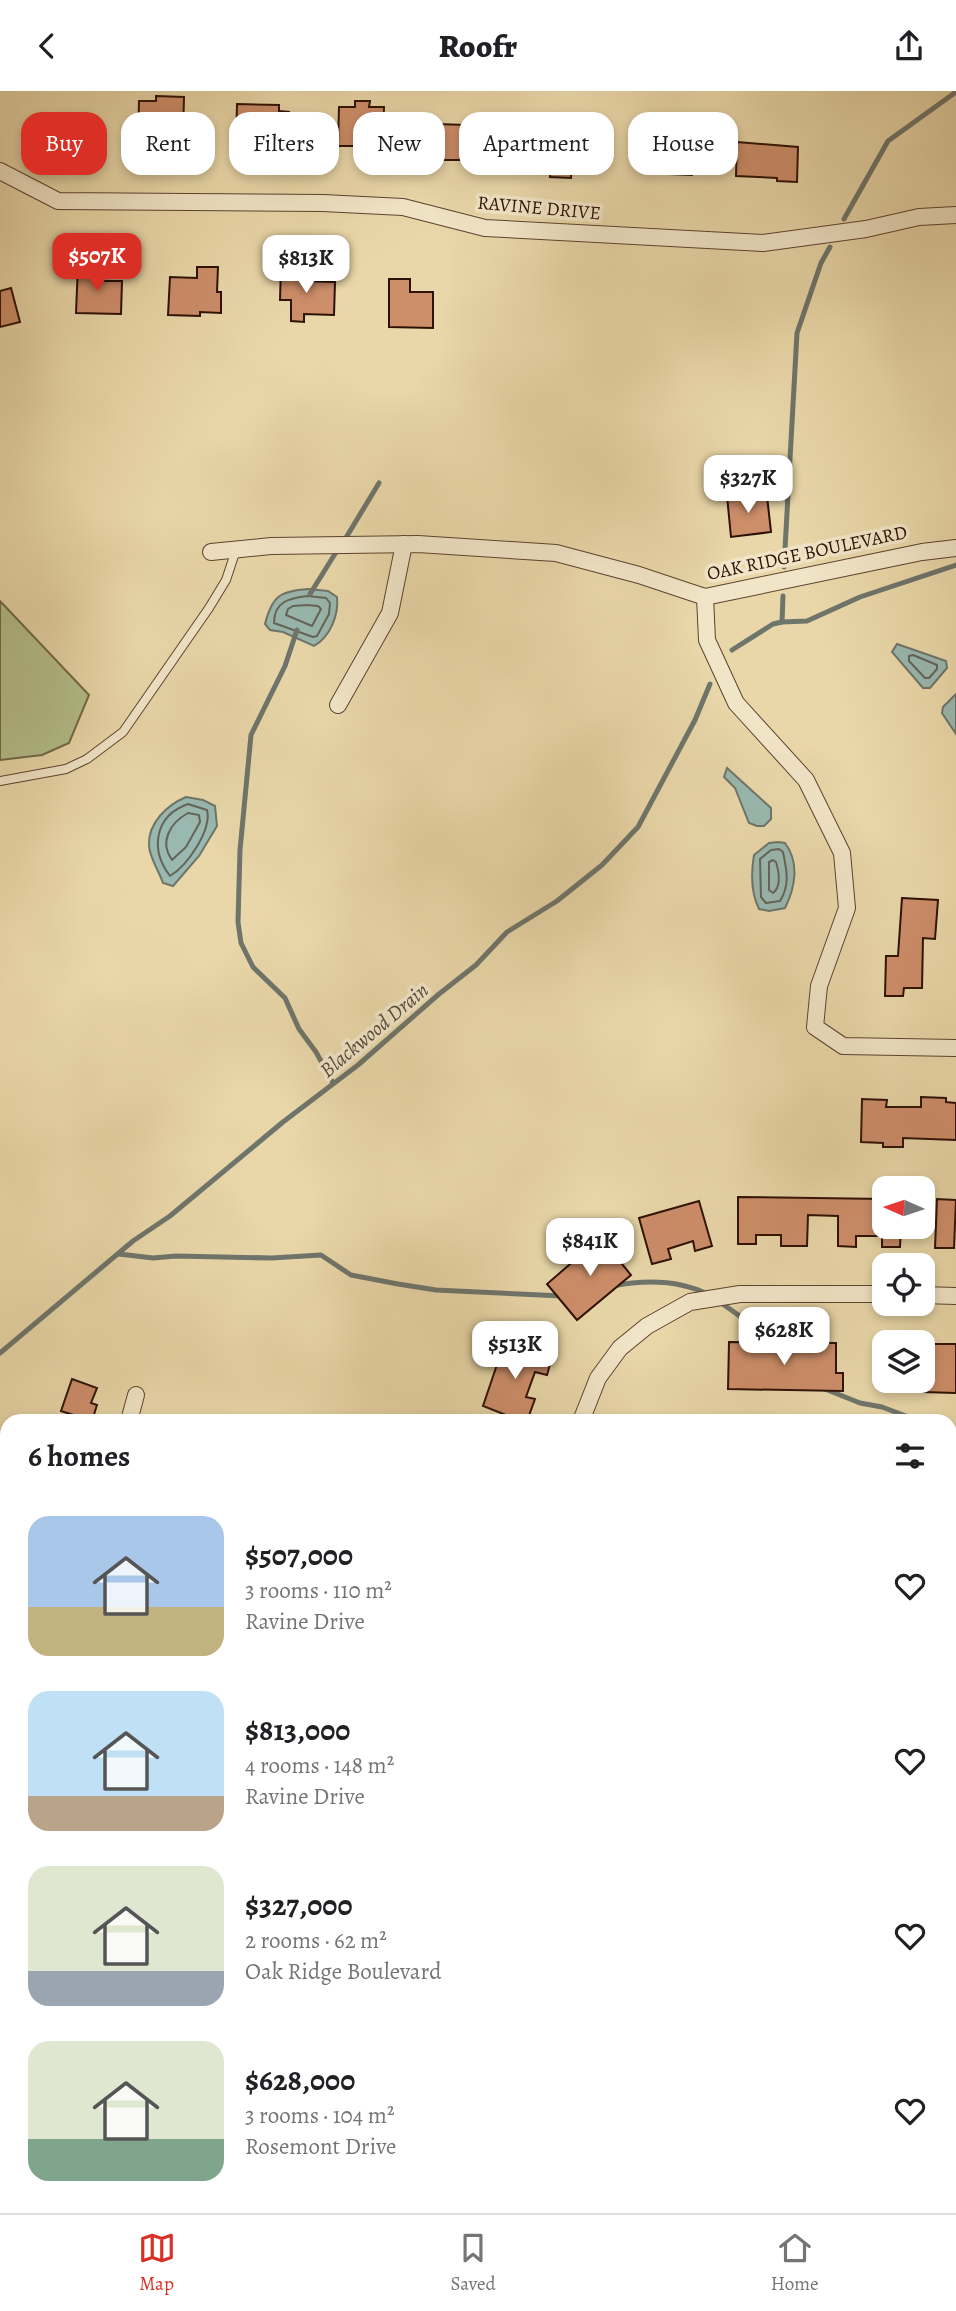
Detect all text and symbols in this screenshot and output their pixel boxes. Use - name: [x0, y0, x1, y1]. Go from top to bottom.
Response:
- text: Roofr: [439, 24, 517, 68]
- icon: back: [28, 27, 66, 65]
- icon: share: [890, 27, 928, 65]
- chip: Buy: [21, 112, 107, 175]
- chip: Rent: [121, 112, 215, 175]
- chip: Filters: [229, 112, 339, 175]
- chip: New: [353, 112, 445, 175]
- chip: Apartment: [459, 112, 614, 175]
- chip: House: [628, 112, 738, 175]
- street label: RAVINE DRIVE: [476, 190, 602, 226]
- pin: $507K: [48, 233, 146, 293]
- pin: $813K: [257, 235, 355, 295]
- text: $507K: [68, 240, 126, 271]
- text: $813K: [279, 242, 334, 273]
- pin: $327K: [699, 455, 797, 515]
- text: $327K: [720, 462, 776, 493]
- street label: OAK RIDGE BOULEVARD: [705, 519, 909, 587]
- water label: Blackwood Drain: [314, 976, 434, 1084]
- north arrow: [872, 1176, 934, 1239]
- map controls: [872, 1176, 935, 1393]
- pin: $841K: [541, 1219, 639, 1278]
- text: $841K: [562, 1225, 618, 1256]
- button: locate: [872, 1253, 935, 1316]
- pin: $628K: [735, 1307, 833, 1367]
- text: $628K: [755, 1314, 813, 1345]
- pin: $513K: [466, 1321, 564, 1381]
- text: $513K: [488, 1328, 542, 1359]
- button: layers: [872, 1330, 935, 1393]
- text: 6 homes: [28, 1436, 130, 1476]
- icon: filters: [891, 1437, 929, 1475]
- text: $507,000: [245, 1535, 353, 1575]
- icon: home: [84, 1544, 168, 1628]
- icon: heart: [891, 1567, 929, 1605]
- text: 3 rooms · 110 m²: [245, 1575, 392, 1606]
- text: Ravine Drive: [245, 1606, 365, 1637]
- text: $813,000: [245, 1710, 350, 1750]
- icon: home: [84, 1719, 168, 1803]
- icon: heart: [891, 1742, 929, 1780]
- text: 4 rooms · 148 m²: [245, 1750, 394, 1781]
- text: Ravine Drive: [245, 1781, 365, 1812]
- text: $327,000: [245, 1885, 353, 1925]
- icon: home: [84, 1894, 168, 1978]
- icon: heart: [891, 1917, 929, 1955]
- text: 2 rooms · 62 m²: [245, 1925, 387, 1956]
- text: Oak Ridge Boulevard: [245, 1956, 442, 1987]
- text: $628,000: [245, 2060, 355, 2100]
- icon: home: [84, 2069, 168, 2153]
- icon: heart: [891, 2092, 929, 2130]
- text: 3 rooms · 104 m²: [245, 2100, 394, 2131]
- text: Rosemont Drive: [245, 2131, 396, 2162]
- tab: Map: [138, 2229, 176, 2297]
- tab: Saved: [451, 2229, 496, 2297]
- tab: Home: [771, 2229, 818, 2297]

